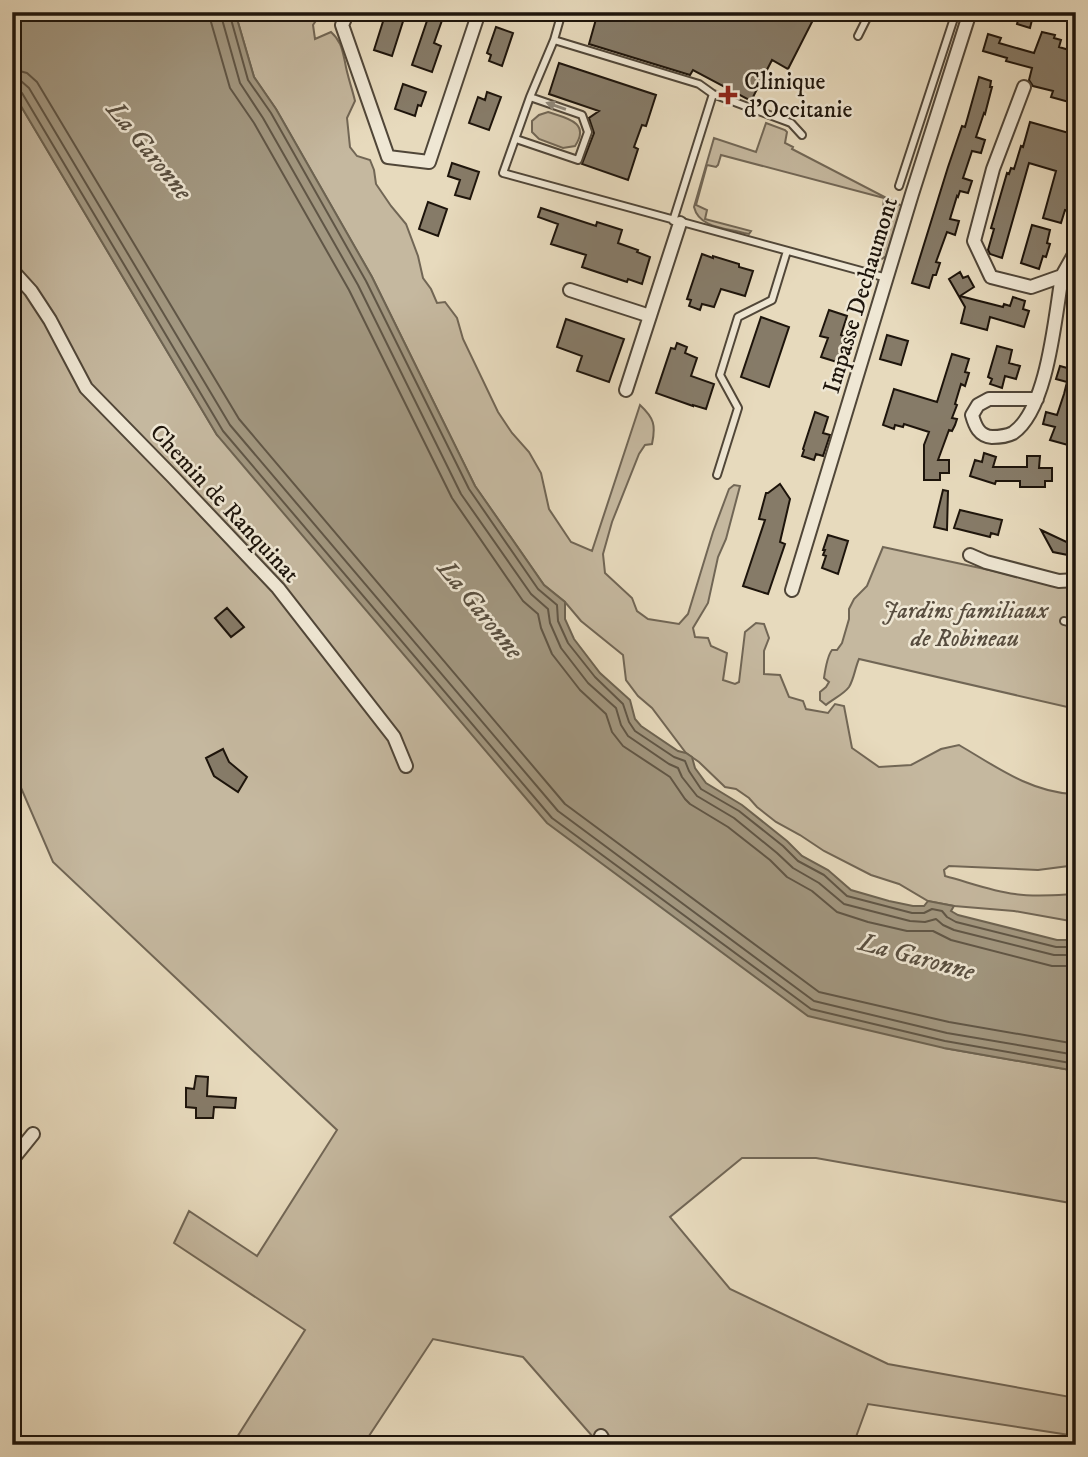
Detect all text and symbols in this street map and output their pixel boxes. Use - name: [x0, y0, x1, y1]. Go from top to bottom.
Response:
- place label: Clinique d'Occitanie: [744, 67, 852, 125]
- marker: Clinique d'Occitanie: [718, 85, 738, 105]
- water label: La Garonne: [97, 93, 200, 208]
- one-way arrow: [545, 100, 566, 111]
- street label: Impasse Dechaumont: [817, 193, 905, 397]
- street label: Chemin de Ranquinat: [143, 418, 306, 589]
- water label: La Garonne: [428, 552, 531, 667]
- park label: Jardins familiaux de Robineau: [882, 596, 1050, 654]
- water label: La Garonne: [853, 926, 979, 989]

